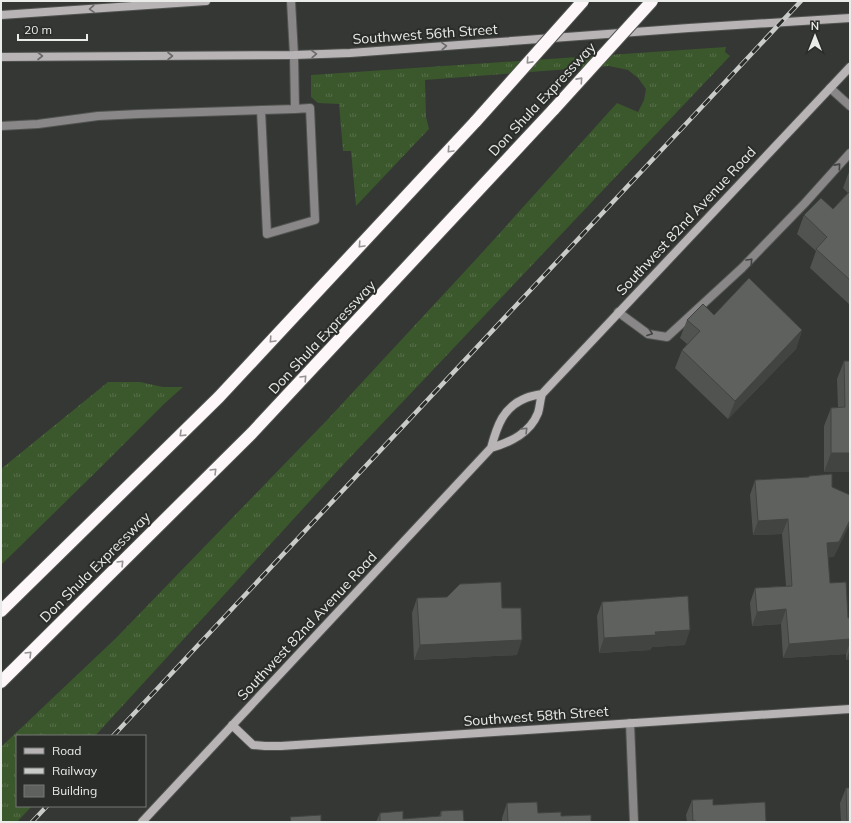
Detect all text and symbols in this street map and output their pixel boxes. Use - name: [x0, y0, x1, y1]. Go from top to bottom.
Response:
- one-way arrow: [89, 4, 95, 13]
- scale bar: [18, 16, 87, 42]
- north arrow: [795, 16, 835, 56]
- text: N: [811, 19, 819, 33]
- street label: Southwest 56th Street: [352, 20, 498, 48]
- text: 20 m: [24, 22, 52, 37]
- street label: Don Shula Expressway: [485, 38, 600, 160]
- one-way arrow: [441, 42, 447, 51]
- one-way arrow: [311, 50, 317, 58]
- one-way arrow: [167, 51, 173, 60]
- one-way arrow: [37, 52, 43, 61]
- one-way arrow: [527, 57, 534, 64]
- one-way arrow: [576, 78, 583, 85]
- street label: Southwest 82nd Avenue Road: [612, 143, 760, 299]
- one-way arrow: [447, 145, 454, 153]
- one-way arrow: [833, 163, 840, 170]
- one-way arrow: [358, 240, 366, 248]
- one-way arrow: [745, 258, 752, 266]
- street label: Don Shula Expressway: [265, 276, 380, 398]
- one-way arrow: [646, 329, 653, 337]
- one-way arrow: [270, 335, 277, 343]
- one-way arrow: [299, 375, 307, 383]
- one-way arrow: [520, 427, 528, 435]
- one-way arrow: [179, 429, 187, 436]
- one-way arrow: [209, 468, 217, 476]
- street label: Don Shula Expressway: [36, 508, 154, 626]
- street label: Southwest 82nd Avenue Road: [233, 548, 381, 704]
- one-way arrow: [116, 560, 124, 568]
- one-way arrow: [24, 651, 32, 659]
- street label: Southwest 58th Street: [463, 702, 609, 730]
- legend: [16, 735, 146, 807]
- text: Road: [52, 743, 81, 758]
- text: Railway: [52, 763, 98, 778]
- text: Building: [52, 783, 97, 798]

